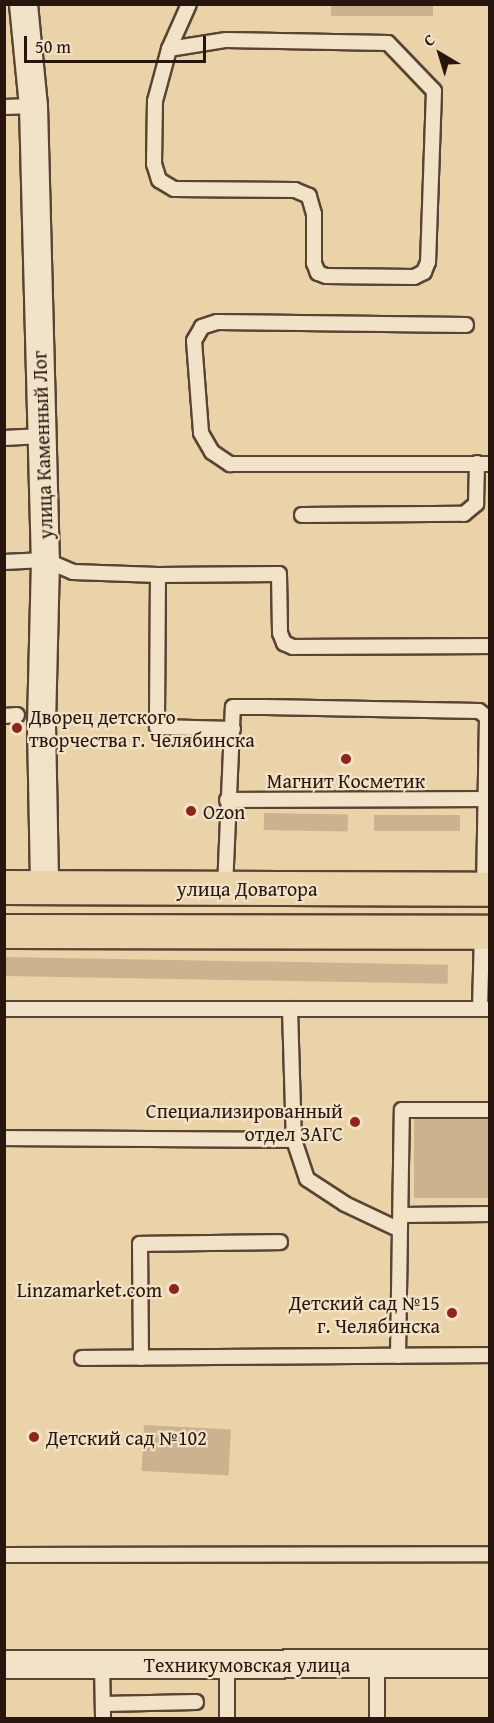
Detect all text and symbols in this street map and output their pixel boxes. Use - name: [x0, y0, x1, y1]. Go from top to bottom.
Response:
- scale bar: [27, 24, 208, 62]
- north arrow: [410, 24, 470, 84]
- text: С: [418, 28, 440, 52]
- text: 50 m: [35, 33, 71, 60]
- street label: улица Каменный Лог: [27, 350, 57, 540]
- place label: Дворец детского творчества г. Челябинска: [29, 704, 255, 751]
- marker: Дворец детского творчества г. Челябинска: [10, 721, 24, 735]
- marker: Магнит Косметик: [339, 752, 353, 766]
- place label: Магнит Косметик: [267, 768, 425, 792]
- place label: Ozon: [203, 799, 245, 823]
- marker: Ozon: [184, 804, 198, 818]
- street label: улица Доватора: [177, 876, 317, 900]
- place label: Специализированный отдел ЗАГС: [146, 1098, 343, 1145]
- marker: Специализированный отдел ЗАГС: [348, 1115, 362, 1129]
- place label: Linzamarket.com: [17, 1277, 162, 1301]
- marker: Linzamarket.com: [167, 1282, 181, 1296]
- place label: Детский сад №15 г. Челябинска: [289, 1290, 440, 1337]
- marker: Детский сад №15 г. Челябинска: [445, 1306, 459, 1320]
- place label: Детский сад №102: [46, 1425, 207, 1449]
- marker: Детский сад №102: [27, 1430, 41, 1444]
- street label: Техникумовская улица: [144, 1652, 350, 1676]

